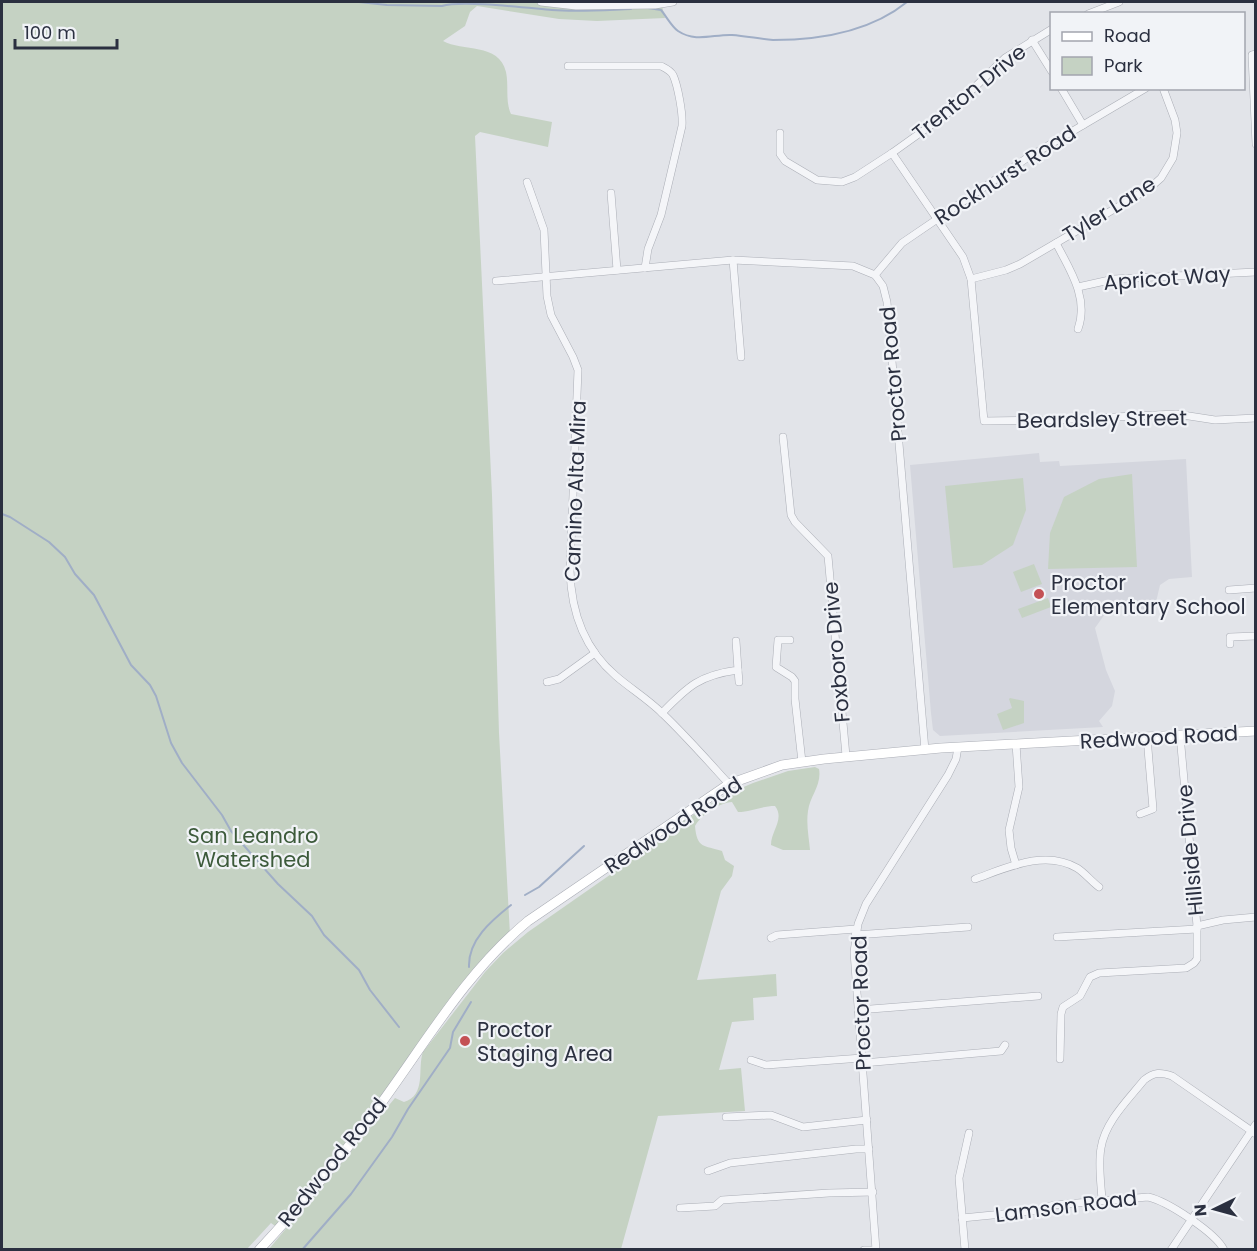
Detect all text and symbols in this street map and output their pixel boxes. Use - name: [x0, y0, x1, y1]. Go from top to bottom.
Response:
- scale bar: [15, 12, 117, 50]
- legend: [1050, 12, 1245, 90]
- text: 100 m: [24, 20, 76, 45]
- text: Road: [1104, 23, 1151, 48]
- street label: Trenton Drive: [906, 37, 1032, 147]
- text: Park: [1104, 53, 1143, 78]
- street label: Rockhurst Road: [929, 118, 1081, 232]
- street label: Tyler Lane: [1057, 169, 1161, 249]
- street label: Apricot Way: [1102, 259, 1232, 297]
- street label: Proctor Road: [873, 305, 913, 443]
- street label: Camino Alta Mira: [557, 400, 593, 582]
- street label: Beardsley Street: [1017, 403, 1187, 435]
- place label: Proctor Elementary School: [1051, 568, 1246, 621]
- street label: Foxboro Drive: [815, 580, 857, 724]
- marker: Proctor Elementary School: [1032, 587, 1046, 601]
- street label: Redwood Road: [1079, 718, 1239, 756]
- street label: Redwood Road: [599, 770, 747, 880]
- street label: Hillside Drive: [1170, 783, 1210, 917]
- park label: San Leandro Watershed: [188, 821, 318, 874]
- street label: Proctor Road: [844, 935, 878, 1071]
- place label: Proctor Staging Area: [477, 1015, 613, 1068]
- marker: Proctor Staging Area: [458, 1034, 472, 1048]
- street label: Redwood Road: [271, 1091, 393, 1233]
- north arrow: [1185, 1179, 1245, 1239]
- street label: Lamson Road: [993, 1183, 1139, 1229]
- text: N: [1189, 1203, 1213, 1217]

